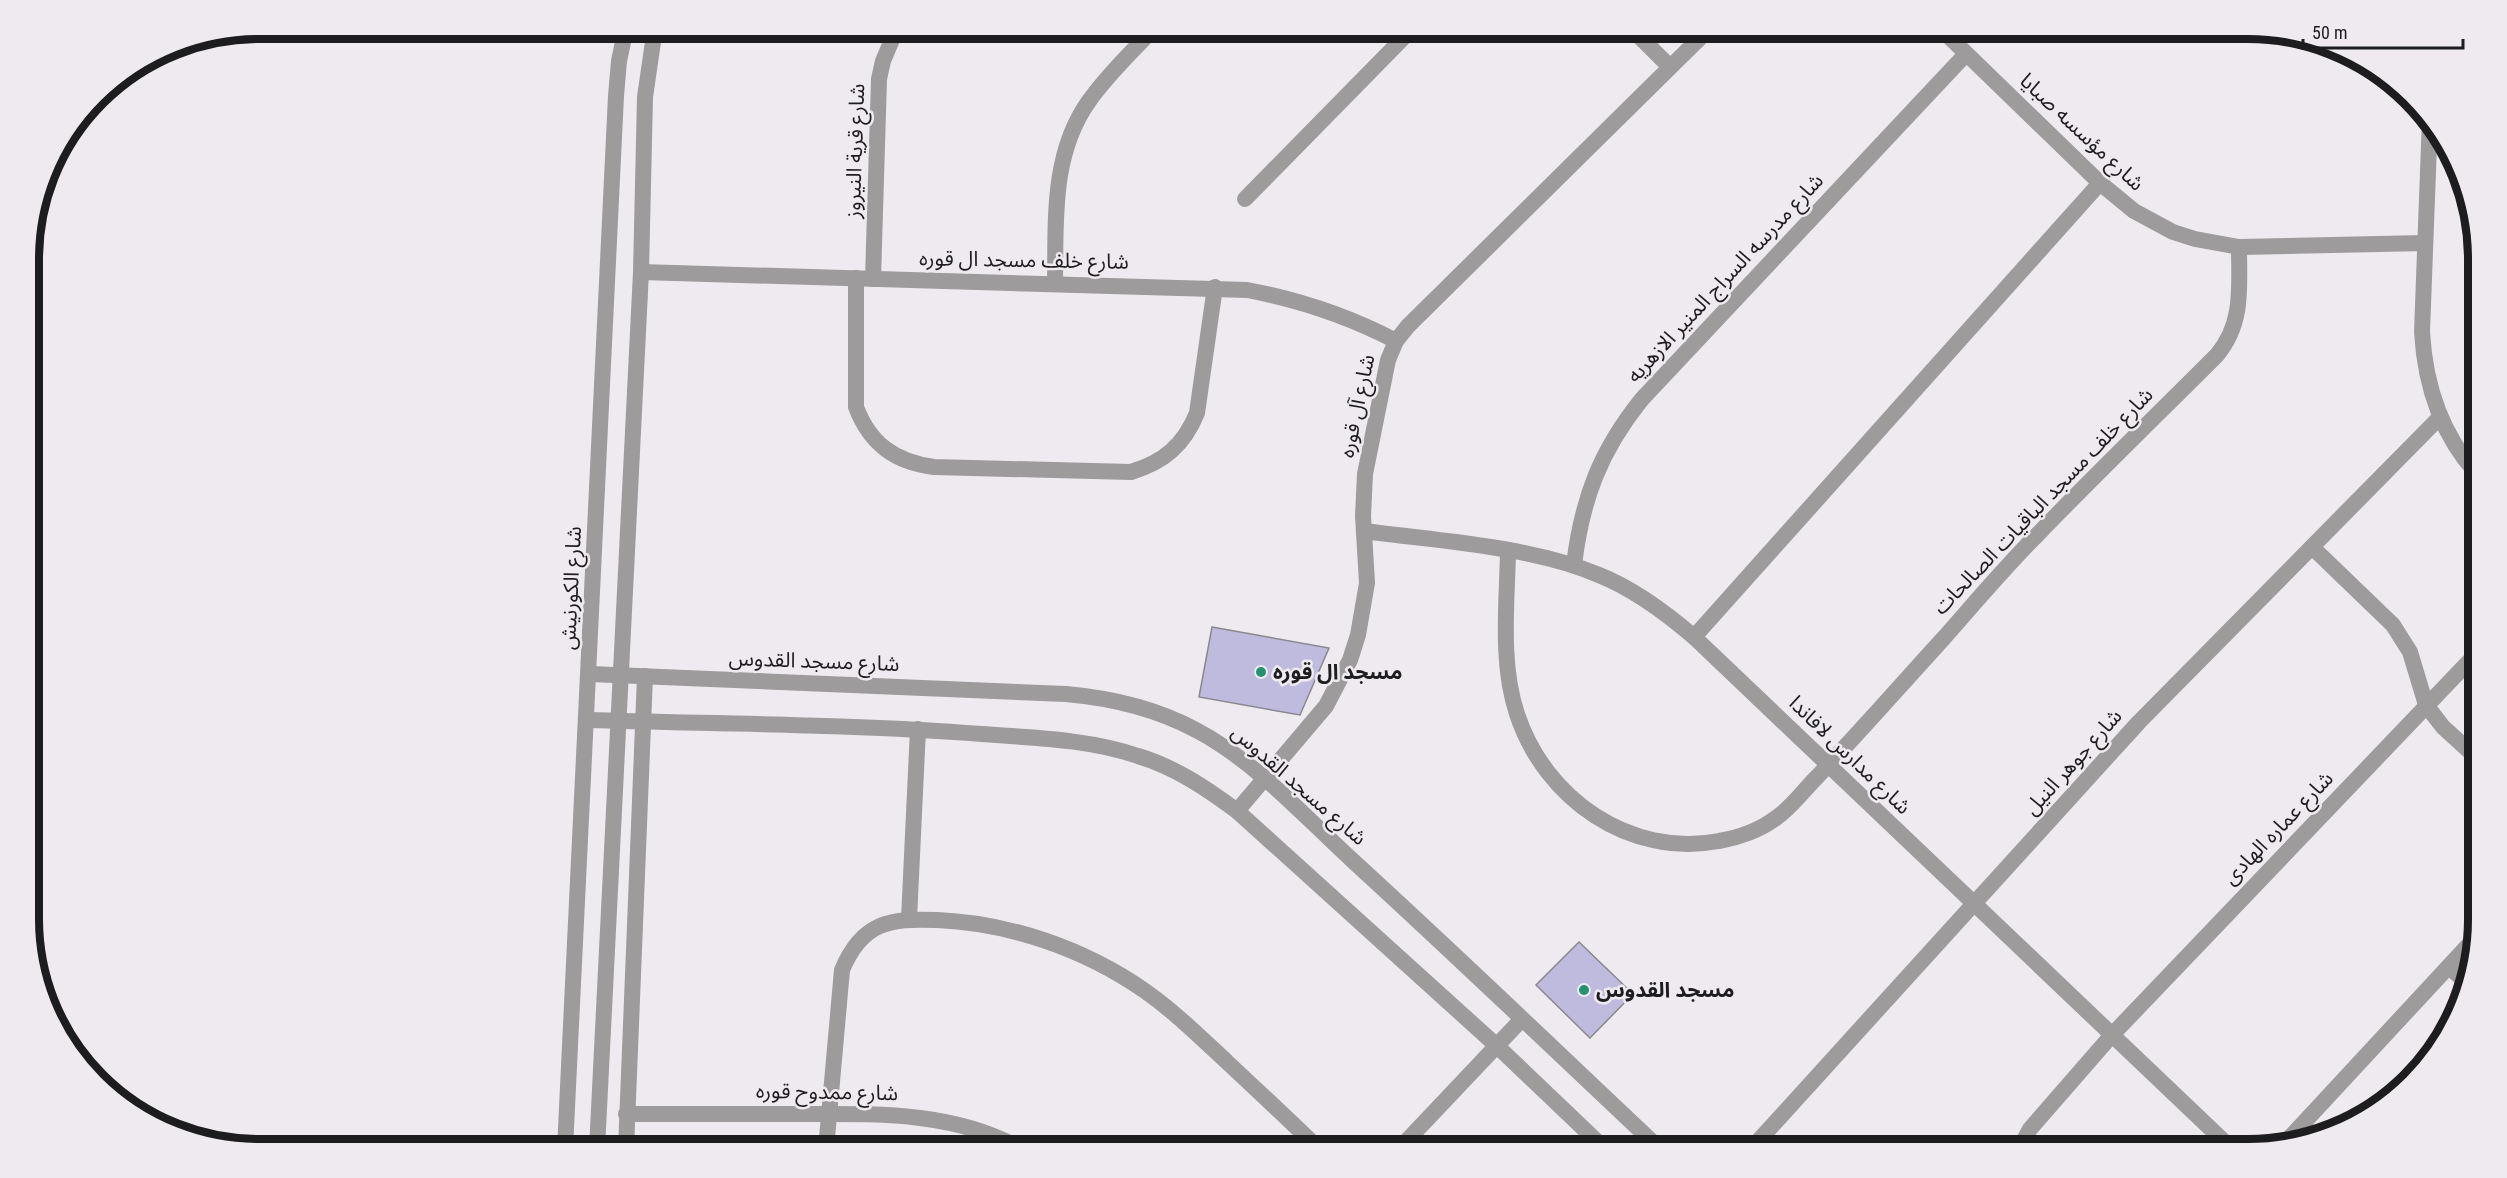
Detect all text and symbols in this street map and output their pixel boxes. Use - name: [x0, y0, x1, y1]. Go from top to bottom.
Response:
- scale bar: [2303, 12, 2464, 50]
- text: 50 m: [2312, 22, 2347, 43]
- street label: شارع مؤسسه صبايا: [2013, 68, 2149, 198]
- street label: شارع قرية النيروز: [841, 83, 872, 220]
- street label: شارع مدرسه السراج المنير الازهريه: [1622, 169, 1830, 389]
- street label: شارع خلف مسجد ال قوره: [919, 246, 1129, 277]
- street label: شارع آل قوره: [1334, 352, 1383, 460]
- street label: شارع خلف مسجد الباقيات الصالحات: [1928, 383, 2160, 621]
- street label: شارع الكورنيش: [556, 525, 589, 651]
- street label: شارع مسجد القدوس: [728, 646, 900, 679]
- place label: مسجد ال قوره: [1273, 660, 1403, 684]
- marker: مسجد ال قوره: [1254, 665, 1268, 679]
- street label: شارع مدارس لافاندا: [1782, 691, 1916, 821]
- street label: شارع جوهر النيل: [2019, 704, 2129, 822]
- street label: شارع مسجد القدوس: [1225, 720, 1371, 852]
- street label: شارع عماره الهادى: [2218, 766, 2340, 892]
- place label: مسجد القدوس: [1596, 978, 1734, 1002]
- marker: مسجد القدوس: [1577, 983, 1591, 997]
- street label: شارع ممدوح قوره: [756, 1079, 898, 1108]

